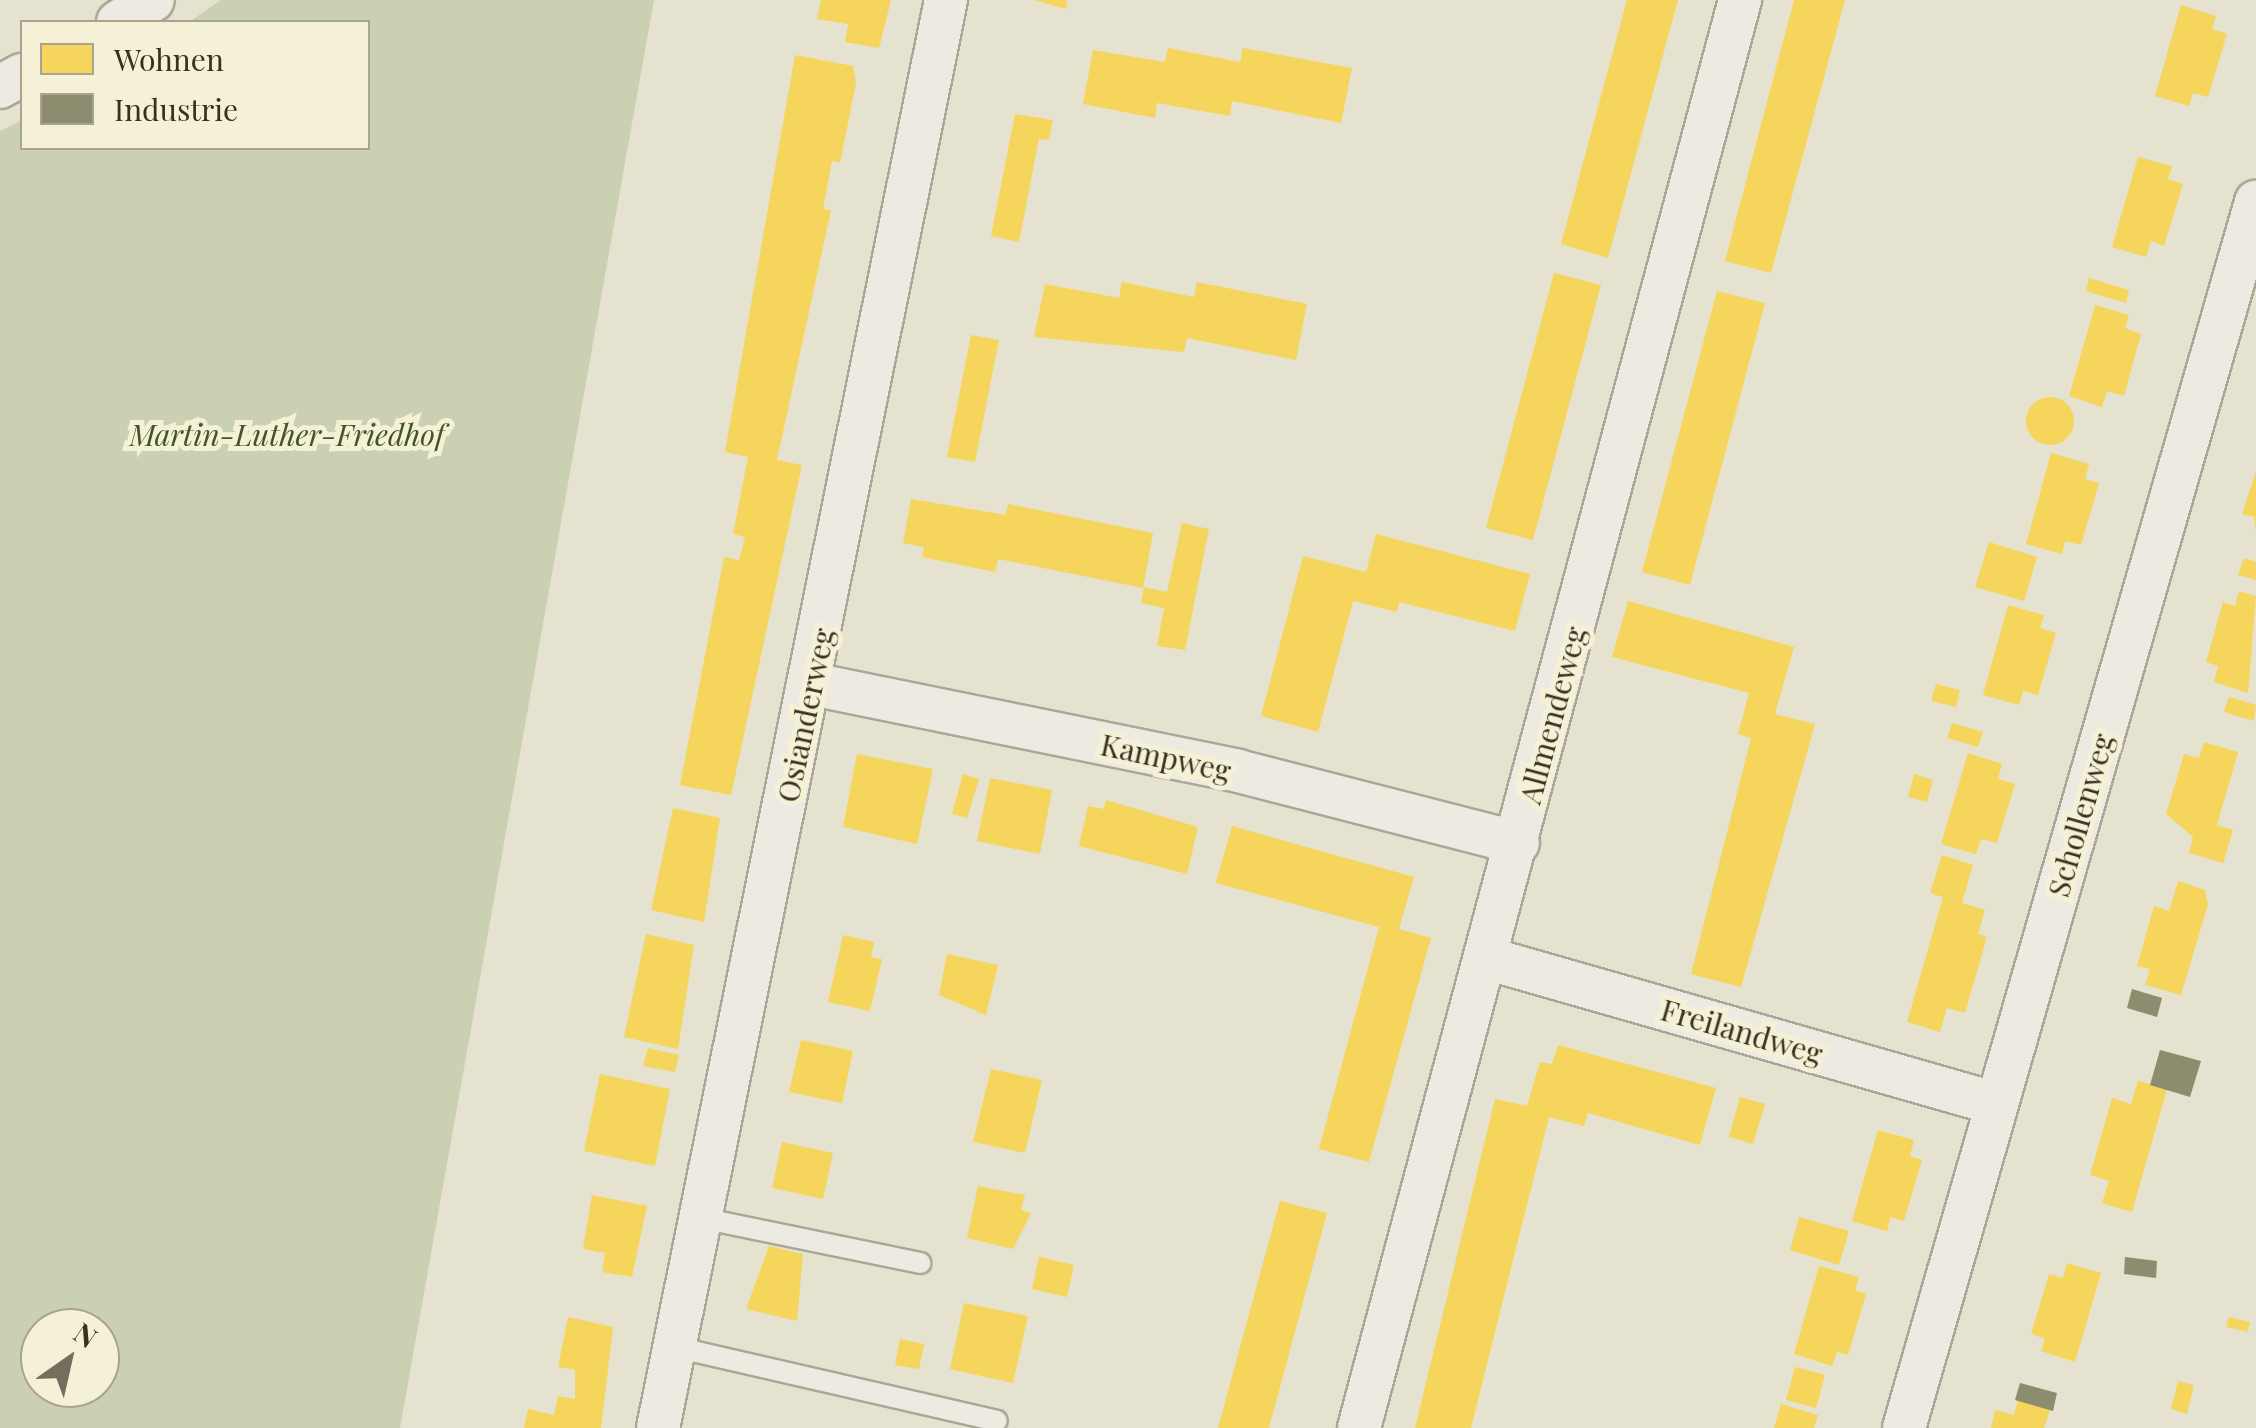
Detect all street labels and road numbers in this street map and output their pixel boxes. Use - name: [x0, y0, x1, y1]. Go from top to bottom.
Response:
- street label: Allmendeweg: [1511, 622, 1593, 808]
- street label: Osianderweg: [769, 625, 841, 805]
- street label: Kampweg: [1098, 726, 1234, 788]
- street label: Schollenweg: [2040, 729, 2120, 901]
- street label: Freilandweg: [1657, 991, 1827, 1071]

